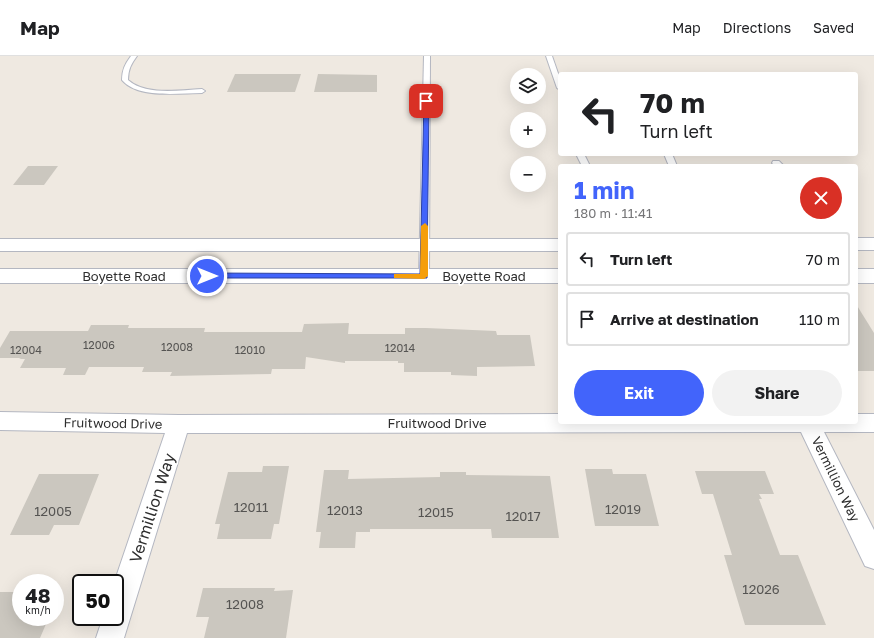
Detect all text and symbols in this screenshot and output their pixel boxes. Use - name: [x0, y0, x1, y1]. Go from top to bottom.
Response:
- text: Map: [20, 16, 60, 39]
- text: Map: [672, 19, 701, 36]
- text: Directions: [723, 19, 791, 36]
- text: Saved: [813, 19, 854, 36]
- map controls: [510, 68, 546, 192]
- button: layers: [510, 68, 546, 104]
- pin: [409, 84, 443, 118]
- text: 70 m: [640, 86, 705, 119]
- icon: left: [574, 88, 626, 140]
- icon: arrive: [415, 90, 437, 112]
- button: +: [510, 112, 546, 148]
- text: Turn left: [640, 120, 713, 142]
- button: −: [510, 156, 546, 192]
- text: 1 min: [574, 175, 634, 204]
- button: close: [800, 177, 842, 219]
- text: 180 m · 11:41: [574, 205, 652, 221]
- icon: left: [576, 248, 598, 270]
- text: Turn left: [610, 250, 672, 268]
- text: 70 m: [806, 250, 840, 268]
- position arrow: [186, 255, 228, 297]
- street label: Boyette Road: [82, 268, 166, 284]
- street label: Boyette Road: [442, 268, 526, 284]
- icon: arrive: [576, 308, 598, 330]
- text: Arrive at destination: [610, 310, 759, 328]
- text: 110 m: [799, 310, 840, 328]
- house number: 12006: [83, 338, 115, 351]
- house number: 12008: [161, 340, 193, 353]
- house number: 12014: [385, 341, 416, 354]
- house number: 12004: [10, 343, 42, 356]
- house number: 12010: [235, 343, 266, 356]
- button: Exit: [574, 370, 704, 416]
- button: Share: [712, 370, 842, 416]
- street label: Fruitwood Drive: [63, 414, 163, 432]
- street label: Fruitwood Drive: [388, 415, 486, 431]
- street label: Vermillion Way: [808, 434, 864, 525]
- street label: Vermillion Way: [125, 451, 179, 565]
- house number: 12011: [234, 499, 268, 515]
- house number: 12019: [605, 501, 641, 517]
- house number: 12013: [327, 502, 363, 518]
- house number: 12005: [34, 503, 72, 519]
- house number: 12015: [418, 504, 454, 520]
- house number: 12017: [505, 508, 541, 524]
- speed limit sign: 50: [72, 574, 124, 626]
- house number: 12026: [742, 581, 780, 597]
- text: 48: [25, 583, 51, 607]
- house number: 12008: [226, 596, 264, 612]
- text: km/h: [25, 604, 51, 616]

